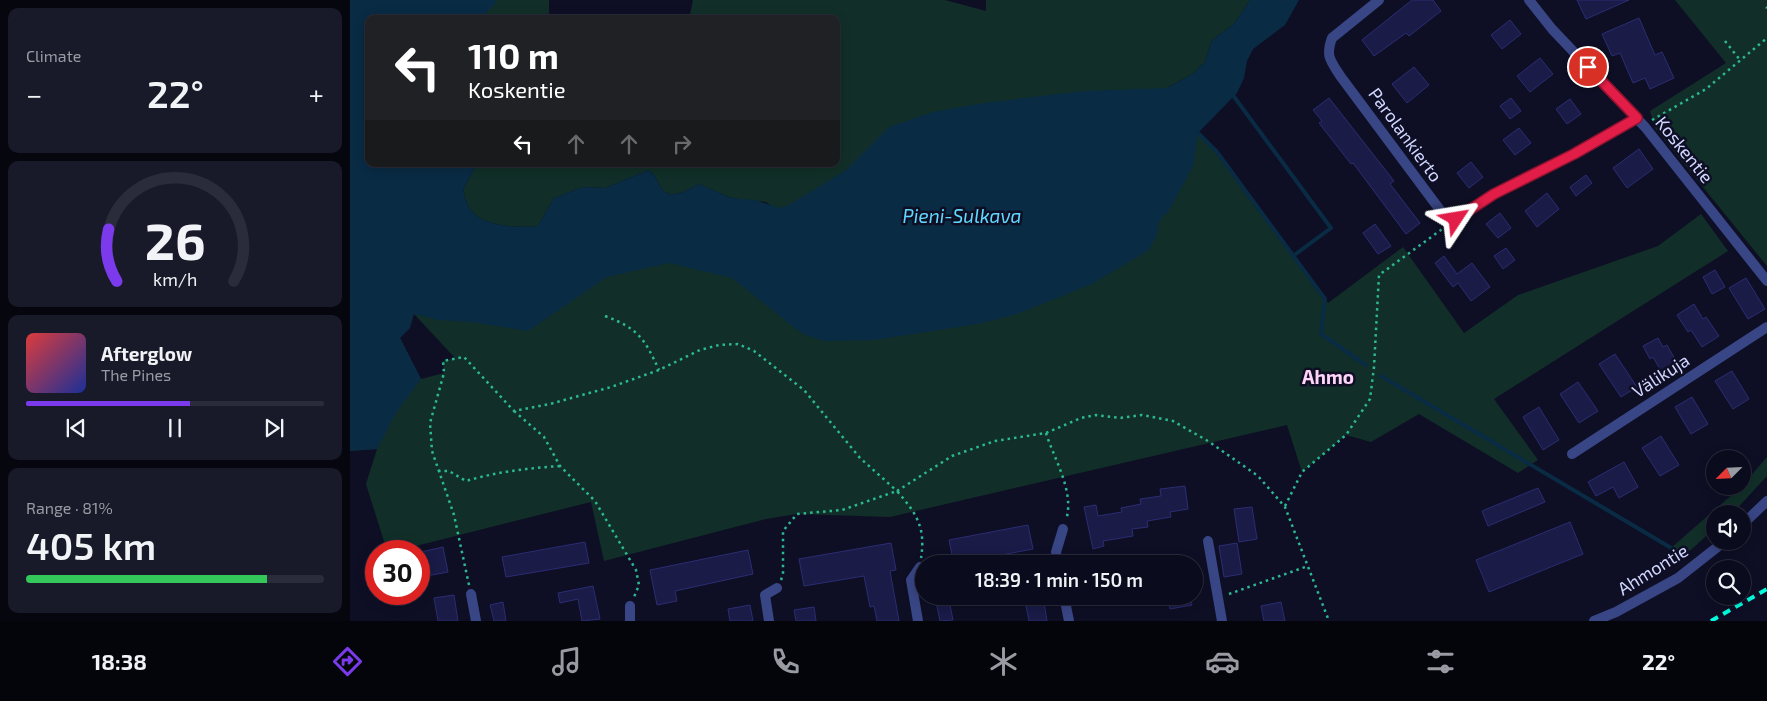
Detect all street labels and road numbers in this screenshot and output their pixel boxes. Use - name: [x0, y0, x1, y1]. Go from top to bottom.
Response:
- street label: Parolankierto: [1364, 83, 1447, 186]
- street label: Koskentie: [1651, 111, 1718, 187]
- street label: Välikuja: [1628, 349, 1693, 402]
- street label: Ahmontie: [1613, 539, 1692, 599]

